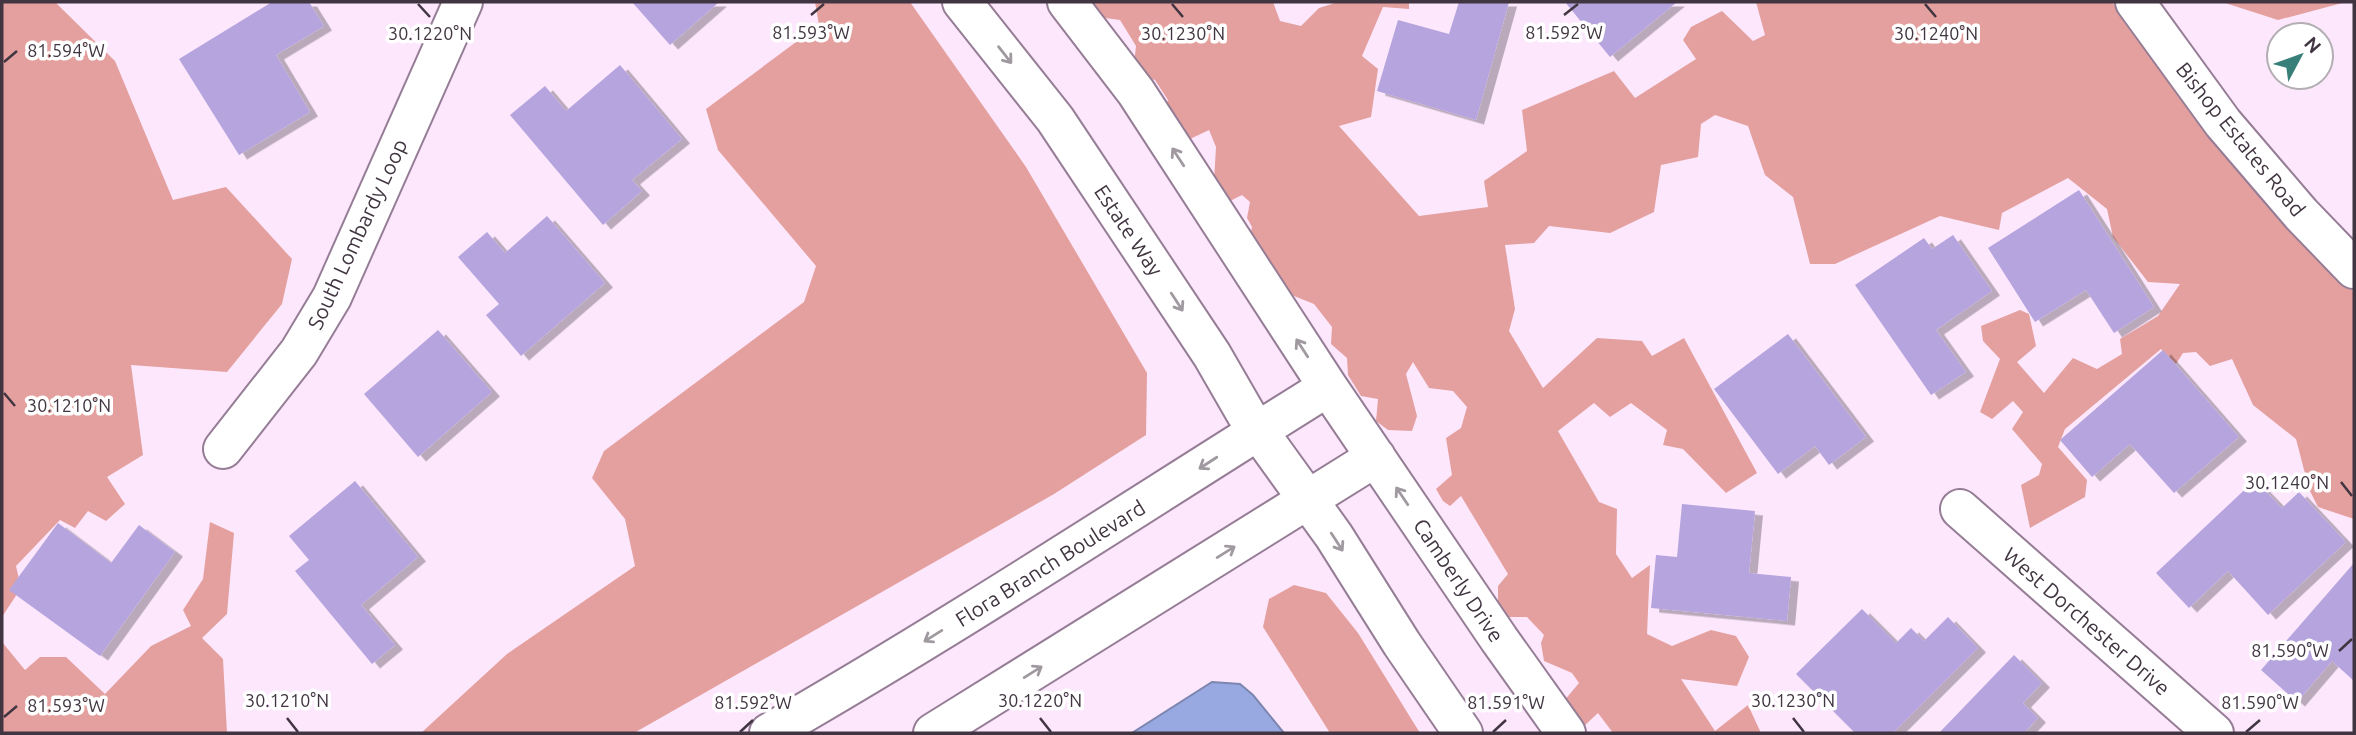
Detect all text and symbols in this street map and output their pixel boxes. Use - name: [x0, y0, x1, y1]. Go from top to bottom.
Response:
- north arrow: [2265, 21, 2335, 91]
- text: 81.593°W: [772, 22, 850, 42]
- text: 81.592°W: [1525, 22, 1603, 42]
- text: 30.1220°N: [388, 23, 472, 43]
- text: 30.1230°N: [1141, 23, 1225, 43]
- text: 30.1240°N: [1894, 23, 1978, 43]
- text: N: [2300, 32, 2326, 57]
- text: 81.594°W: [27, 40, 105, 60]
- one-way arrow: [998, 45, 1013, 64]
- street label: Bishop Estates Road: [2172, 57, 2310, 221]
- street label: South Lombardy Loop: [302, 135, 412, 333]
- one-way arrow: [1171, 148, 1186, 167]
- street label: Estate Way: [1090, 180, 1168, 280]
- one-way arrow: [1170, 292, 1184, 311]
- one-way arrow: [1295, 339, 1309, 358]
- text: 30.1210°N: [27, 395, 111, 415]
- one-way arrow: [1199, 455, 1218, 470]
- text: 30.1240°N: [2245, 472, 2329, 492]
- one-way arrow: [1395, 487, 1409, 506]
- street label: Flora Branch Boulevard: [951, 495, 1149, 631]
- street label: Camberly Drive: [1409, 514, 1509, 646]
- one-way arrow: [1330, 532, 1344, 552]
- street label: West Dorchester Drive: [1999, 542, 2175, 700]
- one-way arrow: [1216, 544, 1236, 558]
- one-way arrow: [923, 630, 943, 644]
- text: 81.590°W: [2251, 640, 2329, 660]
- one-way arrow: [1022, 664, 1042, 678]
- text: 30.1210°N: [245, 690, 329, 710]
- text: 30.1220°N: [998, 690, 1082, 710]
- text: 30.1230°N: [1751, 690, 1835, 710]
- text: 81.592°W: [714, 692, 792, 712]
- text: 81.591°W: [1467, 692, 1545, 712]
- text: 81.590°W: [2221, 692, 2299, 712]
- text: 81.593°W: [27, 695, 105, 715]

